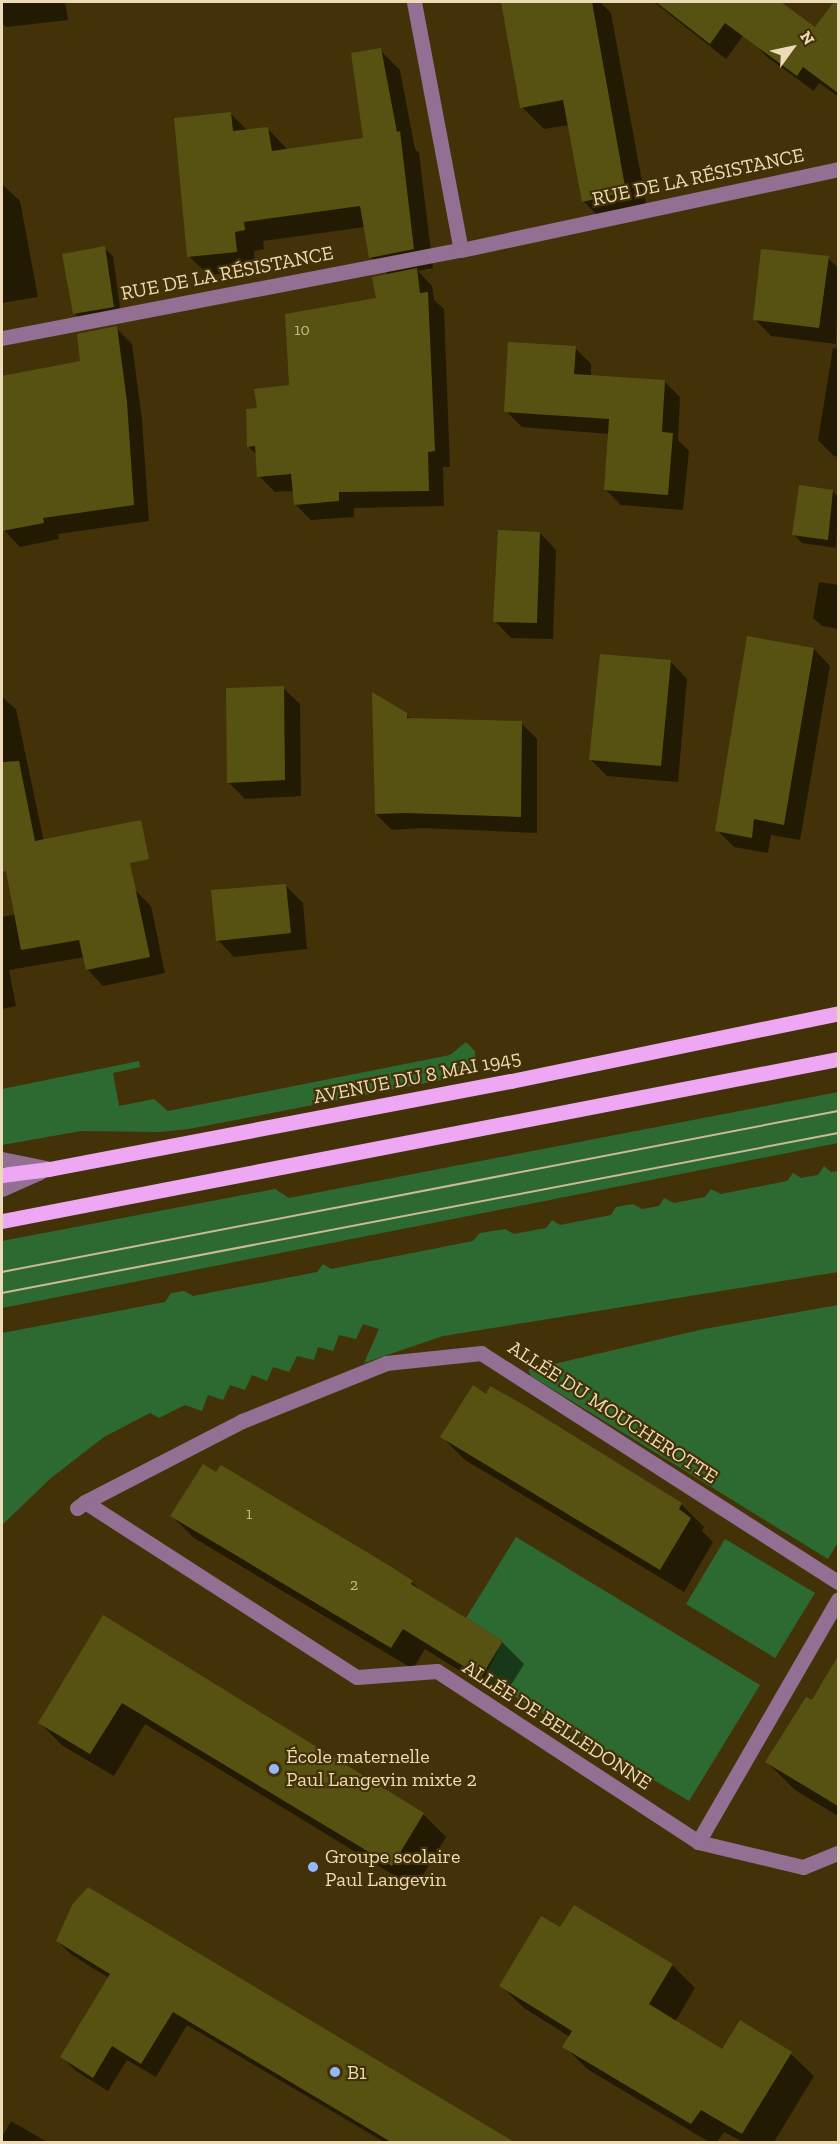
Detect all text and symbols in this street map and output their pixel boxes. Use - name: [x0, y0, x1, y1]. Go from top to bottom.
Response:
- north arrow: [762, 18, 822, 78]
- text: N: [796, 28, 819, 48]
- street label: RUE DE LA RÉSISTANCE: [590, 143, 806, 211]
- street label: RUE DE LA RÉSISTANCE: [118, 241, 336, 305]
- house number: 10: [294, 320, 310, 340]
- street label: AVENUE DU 8 MAI 1945: [311, 1045, 523, 1109]
- street label: ALLÉE DU MOUCHEROTTE: [504, 1335, 722, 1489]
- house number: 1: [246, 1504, 252, 1524]
- house number: 2: [350, 1575, 358, 1595]
- street label: ALLÉE DE BELLEDONNE: [458, 1655, 656, 1795]
- place label: École maternelle Paul Langevin mixte 2: [286, 1745, 477, 1792]
- marker: École maternelle Paul Langevin mixte 2: [267, 1762, 281, 1776]
- place label: Groupe scolaire Paul Langevin: [325, 1844, 460, 1891]
- marker: Groupe scolaire Paul Langevin: [306, 1860, 320, 1874]
- place label: B1: [347, 2060, 367, 2084]
- marker: B1: [328, 2065, 342, 2079]

